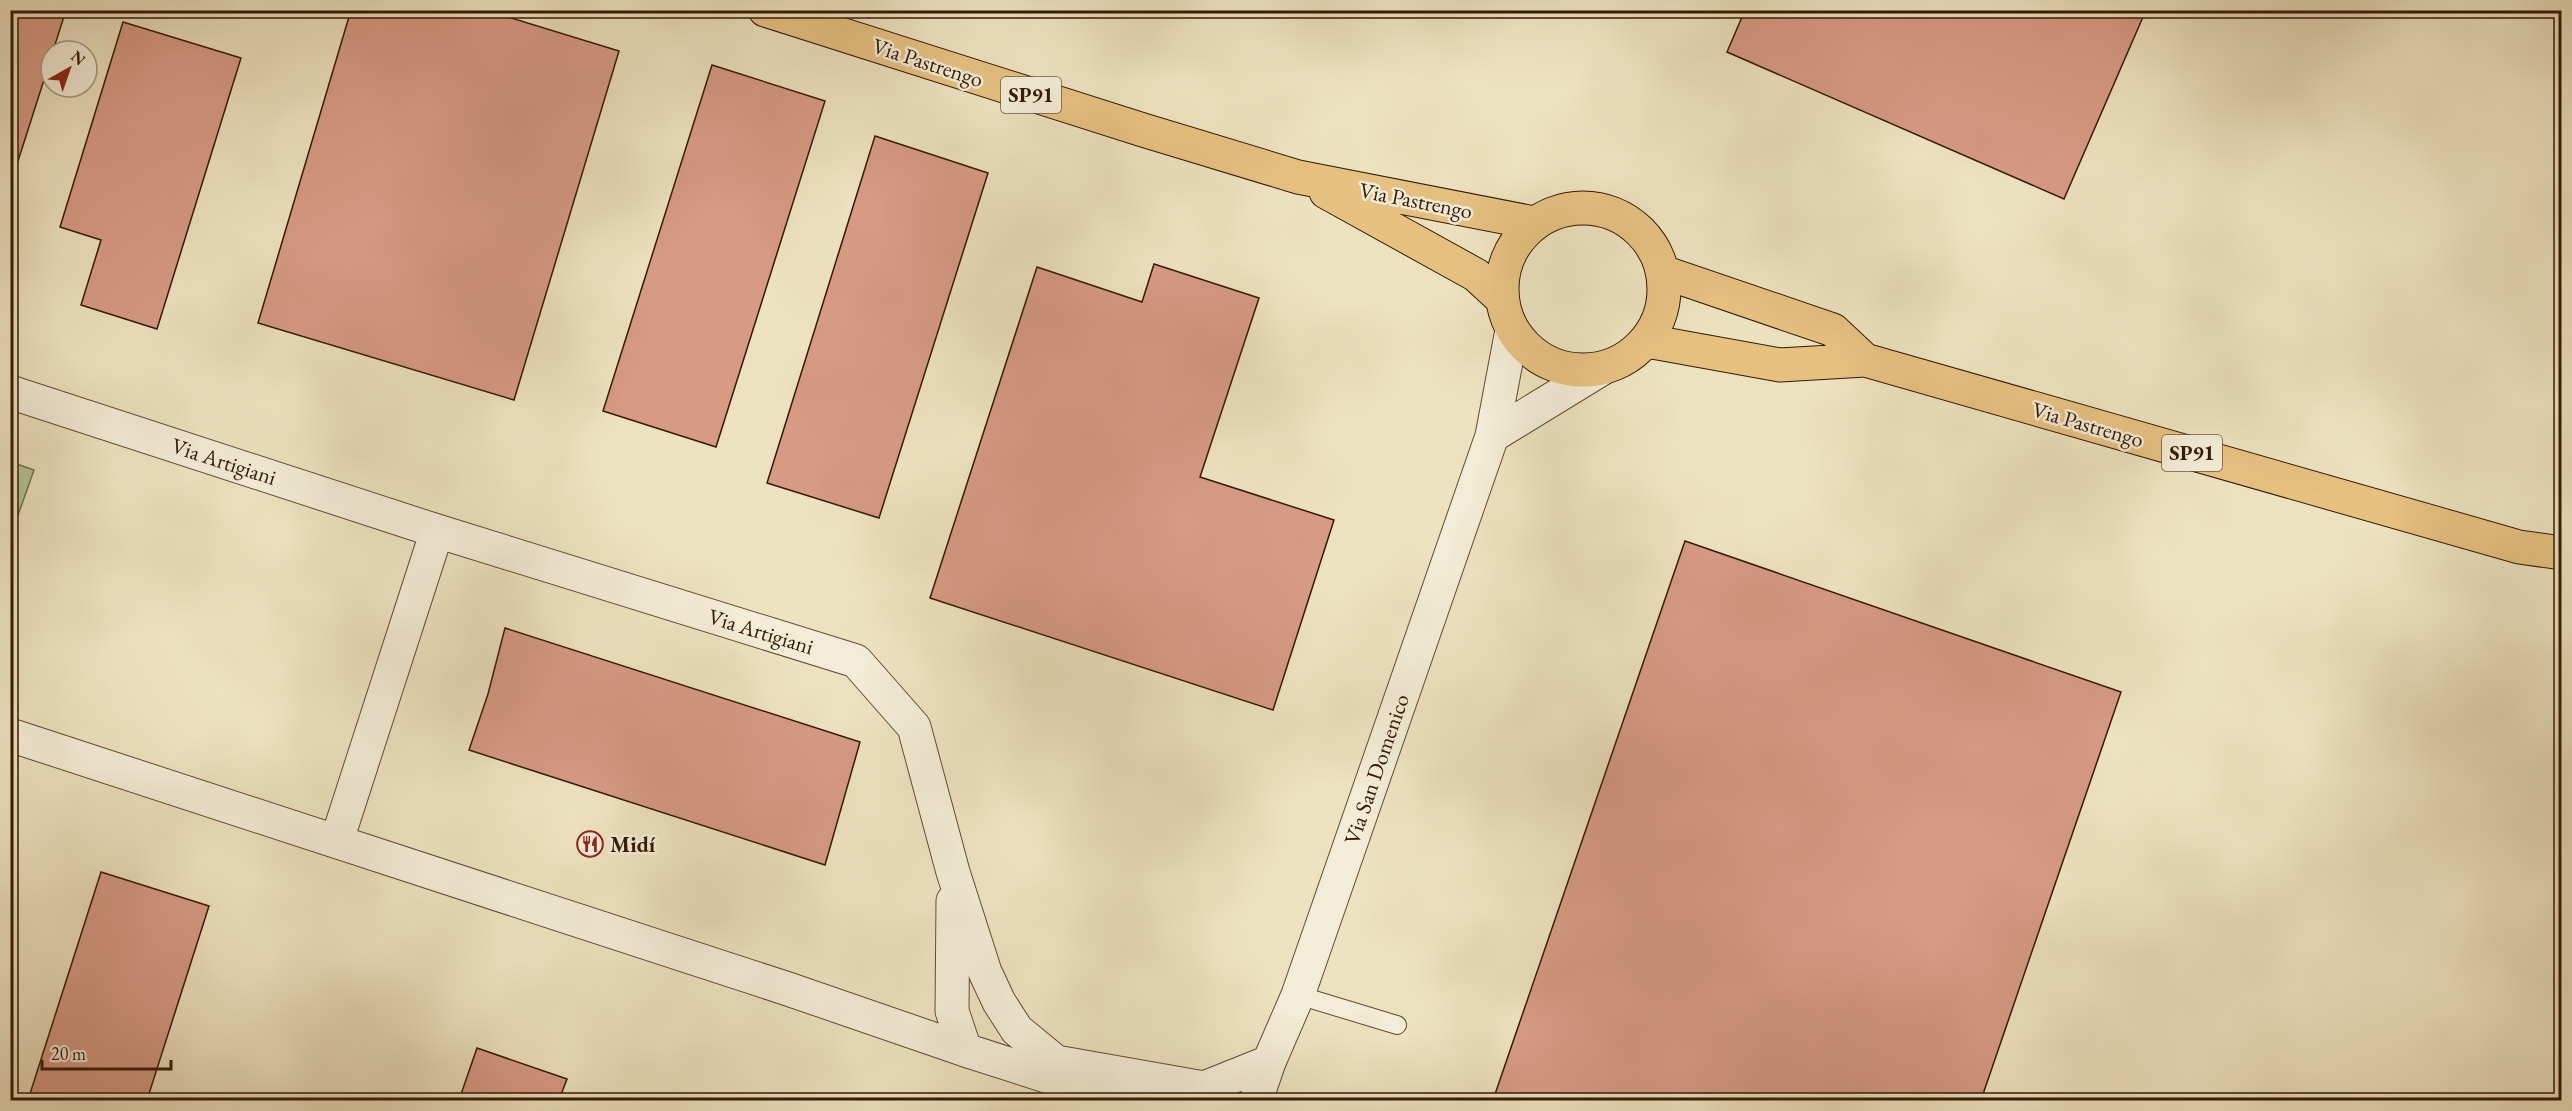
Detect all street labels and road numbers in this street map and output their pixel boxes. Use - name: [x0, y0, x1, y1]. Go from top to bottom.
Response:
- street label: Via Pastrengo: [869, 31, 987, 94]
- road number: SP91: [1001, 77, 1061, 113]
- street label: Via Pastrengo: [1357, 175, 1475, 226]
- street label: Via Pastrengo: [2029, 395, 2147, 454]
- street label: Via Artigiani: [168, 431, 280, 492]
- road number: SP91: [2162, 435, 2222, 471]
- street label: Via Artigiani: [705, 602, 817, 661]
- street label: Via San Domenico: [1337, 690, 1416, 848]

